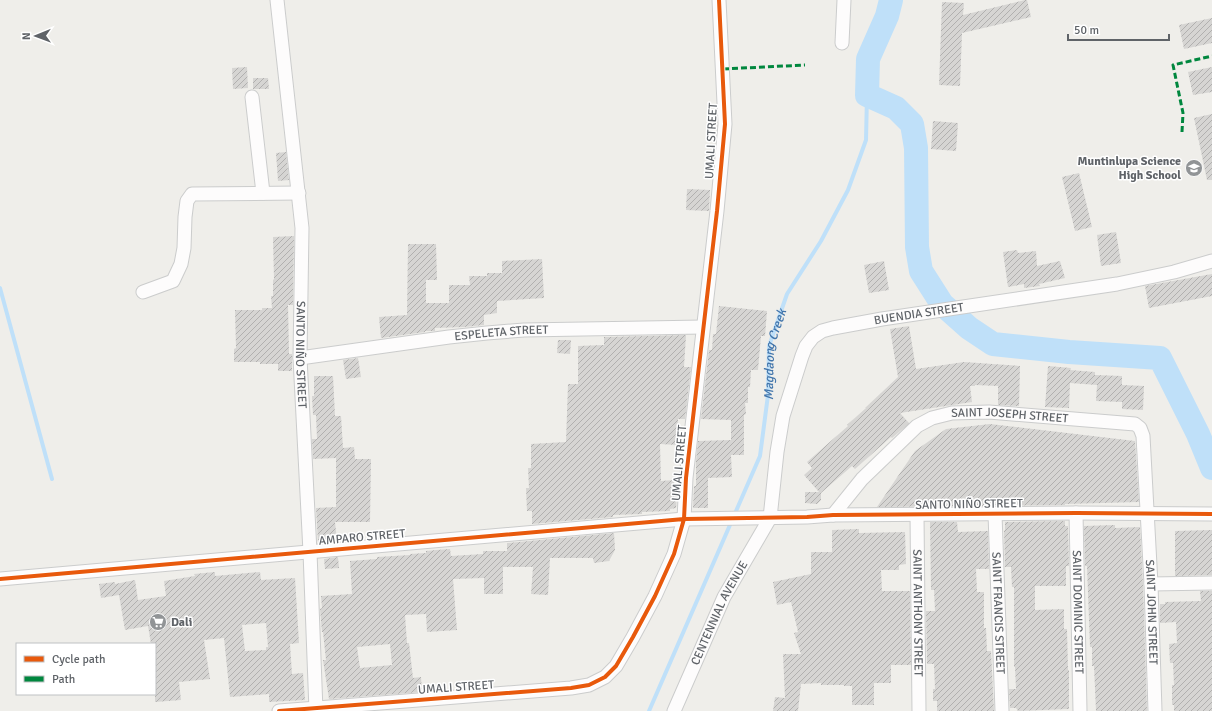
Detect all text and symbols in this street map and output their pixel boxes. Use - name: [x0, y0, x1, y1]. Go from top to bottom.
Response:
- north arrow: [16, 16, 56, 56]
- scale bar: [1068, 16, 1169, 42]
- text: 50 m: [1074, 23, 1099, 38]
- text: N: [20, 32, 33, 40]
- street label: UMALI STREET: [702, 102, 721, 180]
- place label: Muntinlupa Science High School: [1078, 154, 1181, 183]
- school or university icon: Muntinlupa Science High School: [1184, 158, 1204, 178]
- street label: BUENDIA STREET: [873, 300, 965, 328]
- street label: SANTO NIÑO STREET: [292, 301, 310, 409]
- water label: Magdaong Creek: [761, 306, 791, 400]
- street label: ESPELETA STREET: [454, 323, 549, 344]
- street label: SAINT JOSEPH STREET: [951, 405, 1069, 426]
- street label: UMALI STREET: [669, 424, 690, 502]
- street label: SANTO NIÑO STREET: [915, 496, 1023, 513]
- street label: AMPARO STREET: [318, 526, 406, 549]
- street label: SAINT ANTHONY STREET: [909, 549, 926, 677]
- street label: SAINT DOMINIC STREET: [1069, 550, 1086, 674]
- street label: SAINT FRANCIS STREET: [988, 552, 1008, 674]
- street label: CENTENNIAL AVENUE: [688, 558, 751, 668]
- street label: SAINT JOHN STREET: [1142, 559, 1161, 665]
- supermarket icon: Dali: [148, 612, 168, 632]
- place label: Dali: [171, 615, 192, 630]
- legend: [16, 643, 156, 695]
- text: Cycle path: [52, 652, 105, 667]
- text: Path: [52, 672, 75, 687]
- street label: UMALI STREET: [417, 677, 495, 698]

